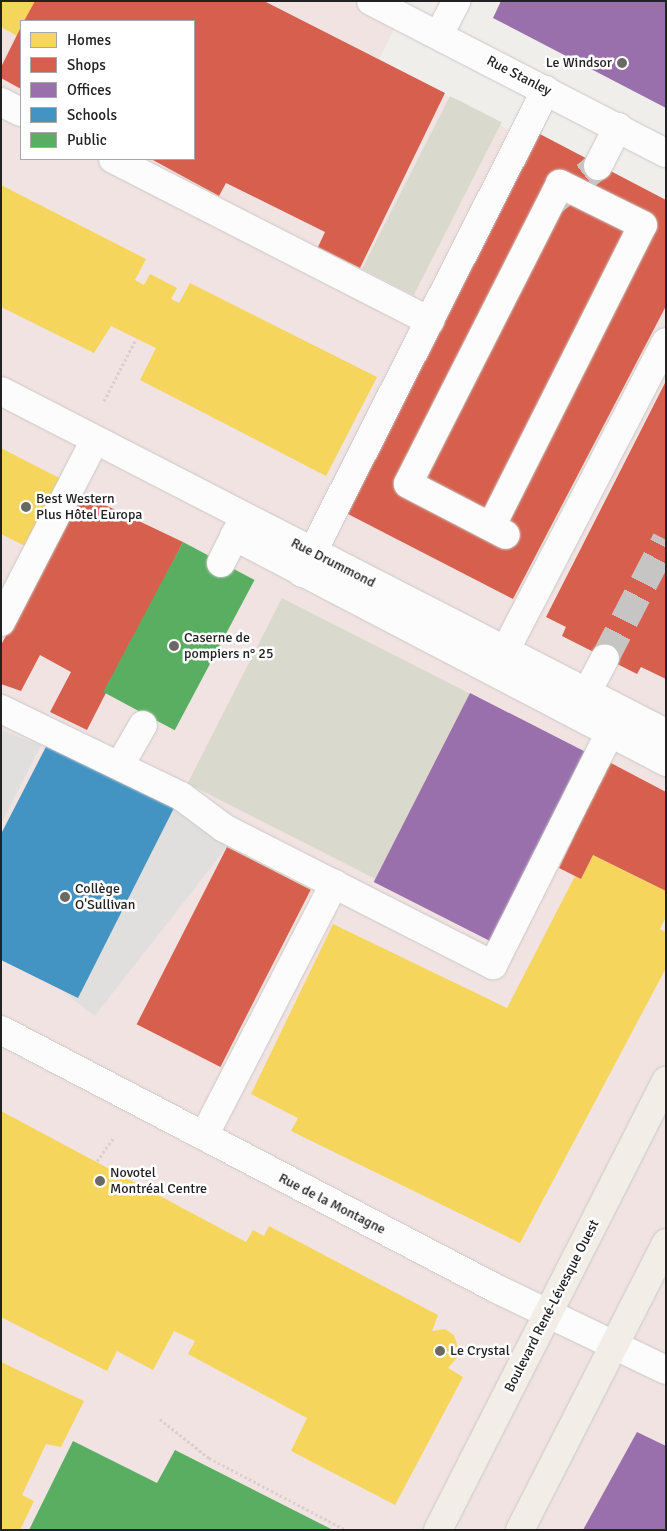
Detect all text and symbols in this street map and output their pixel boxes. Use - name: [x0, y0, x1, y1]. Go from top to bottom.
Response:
- legend: [20, 20, 195, 160]
- text: Homes: [67, 31, 111, 49]
- street label: Rue Stanley: [484, 52, 554, 100]
- place label: Le Windsor: [546, 55, 612, 71]
- text: Shops: [67, 56, 106, 74]
- marker: Le Windsor: [616, 57, 628, 69]
- text: Offices: [67, 81, 111, 99]
- text: Schools: [67, 106, 117, 124]
- text: Public: [67, 131, 107, 149]
- place label: Best Western Plus Hôtel Europa: [36, 491, 142, 524]
- marker: Best Western Plus Hôtel Europa: [20, 501, 32, 513]
- street label: Rue Drummond: [288, 535, 378, 591]
- place label: Caserne de pompiers n° 25: [184, 630, 273, 662]
- marker: Caserne de pompiers n° 25: [168, 640, 180, 652]
- place label: Collège O'Sullivan: [75, 881, 135, 914]
- marker: Collège O'Sullivan: [59, 891, 71, 903]
- place label: Novotel Montréal Centre: [110, 1165, 207, 1198]
- street label: Rue de la Montagne: [276, 1170, 388, 1238]
- marker: Novotel Montréal Centre: [94, 1175, 106, 1187]
- street label: Boulevard René-Lévesque Ouest: [501, 1217, 603, 1395]
- place label: Le Crystal: [450, 1343, 510, 1359]
- marker: Le Crystal: [434, 1345, 446, 1357]

